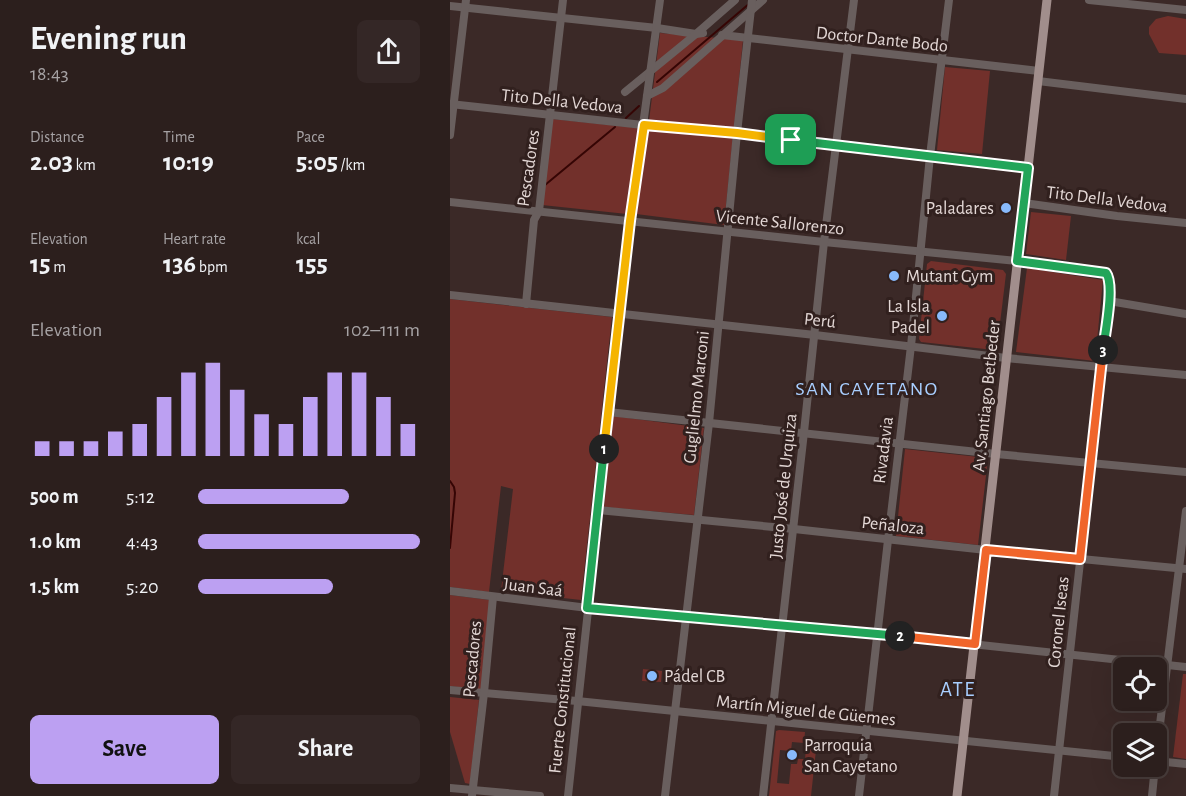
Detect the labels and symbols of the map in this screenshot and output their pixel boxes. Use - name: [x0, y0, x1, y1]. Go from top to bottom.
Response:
- street label: Doctor Dante Bodo: [815, 24, 949, 56]
- street label: Tito Della Vedova: [500, 87, 623, 117]
- pin: [765, 114, 816, 165]
- street label: Pescadores: [515, 129, 543, 208]
- street label: Tito Della Vedova: [1045, 184, 1168, 216]
- place label: Paladares: [926, 200, 994, 218]
- marker: Paladares: [999, 201, 1013, 215]
- street label: Vicente Sallorenzo: [715, 207, 845, 239]
- place label: Mutant Gym: [906, 268, 993, 286]
- marker: Mutant Gym: [887, 269, 901, 283]
- place label: La Isla Padel: [887, 298, 930, 337]
- marker: La Isla Padel: [935, 309, 949, 323]
- street label: Perú: [803, 310, 837, 332]
- street label: Av. Santiago Betbeder: [970, 319, 1004, 473]
- street label: Guglielmo Marconi: [681, 330, 713, 464]
- pin: 3: [1088, 335, 1118, 365]
- district label: SAN CAYETANO: [795, 379, 939, 399]
- street label: Justo José de Urquiza: [767, 412, 801, 560]
- street label: Rivadavia: [871, 415, 897, 485]
- pin: 1: [589, 434, 619, 464]
- street label: Peñaloza: [860, 514, 925, 538]
- street label: Juan Saá: [502, 575, 564, 601]
- street label: Coronel Iseas: [1045, 576, 1073, 669]
- street label: Pescadores: [461, 620, 485, 698]
- pin: 2: [885, 621, 915, 651]
- street label: Fuerte Constitucional: [546, 626, 580, 774]
- place label: Pádel CB: [664, 668, 725, 686]
- marker: Pádel CB: [645, 669, 659, 683]
- district label: ATE: [940, 679, 976, 700]
- street label: Martín Miguel de Güemes: [715, 693, 897, 729]
- place label: Parroquia San Cayetano: [804, 737, 898, 776]
- marker: Parroquia San Cayetano: [785, 748, 799, 762]

